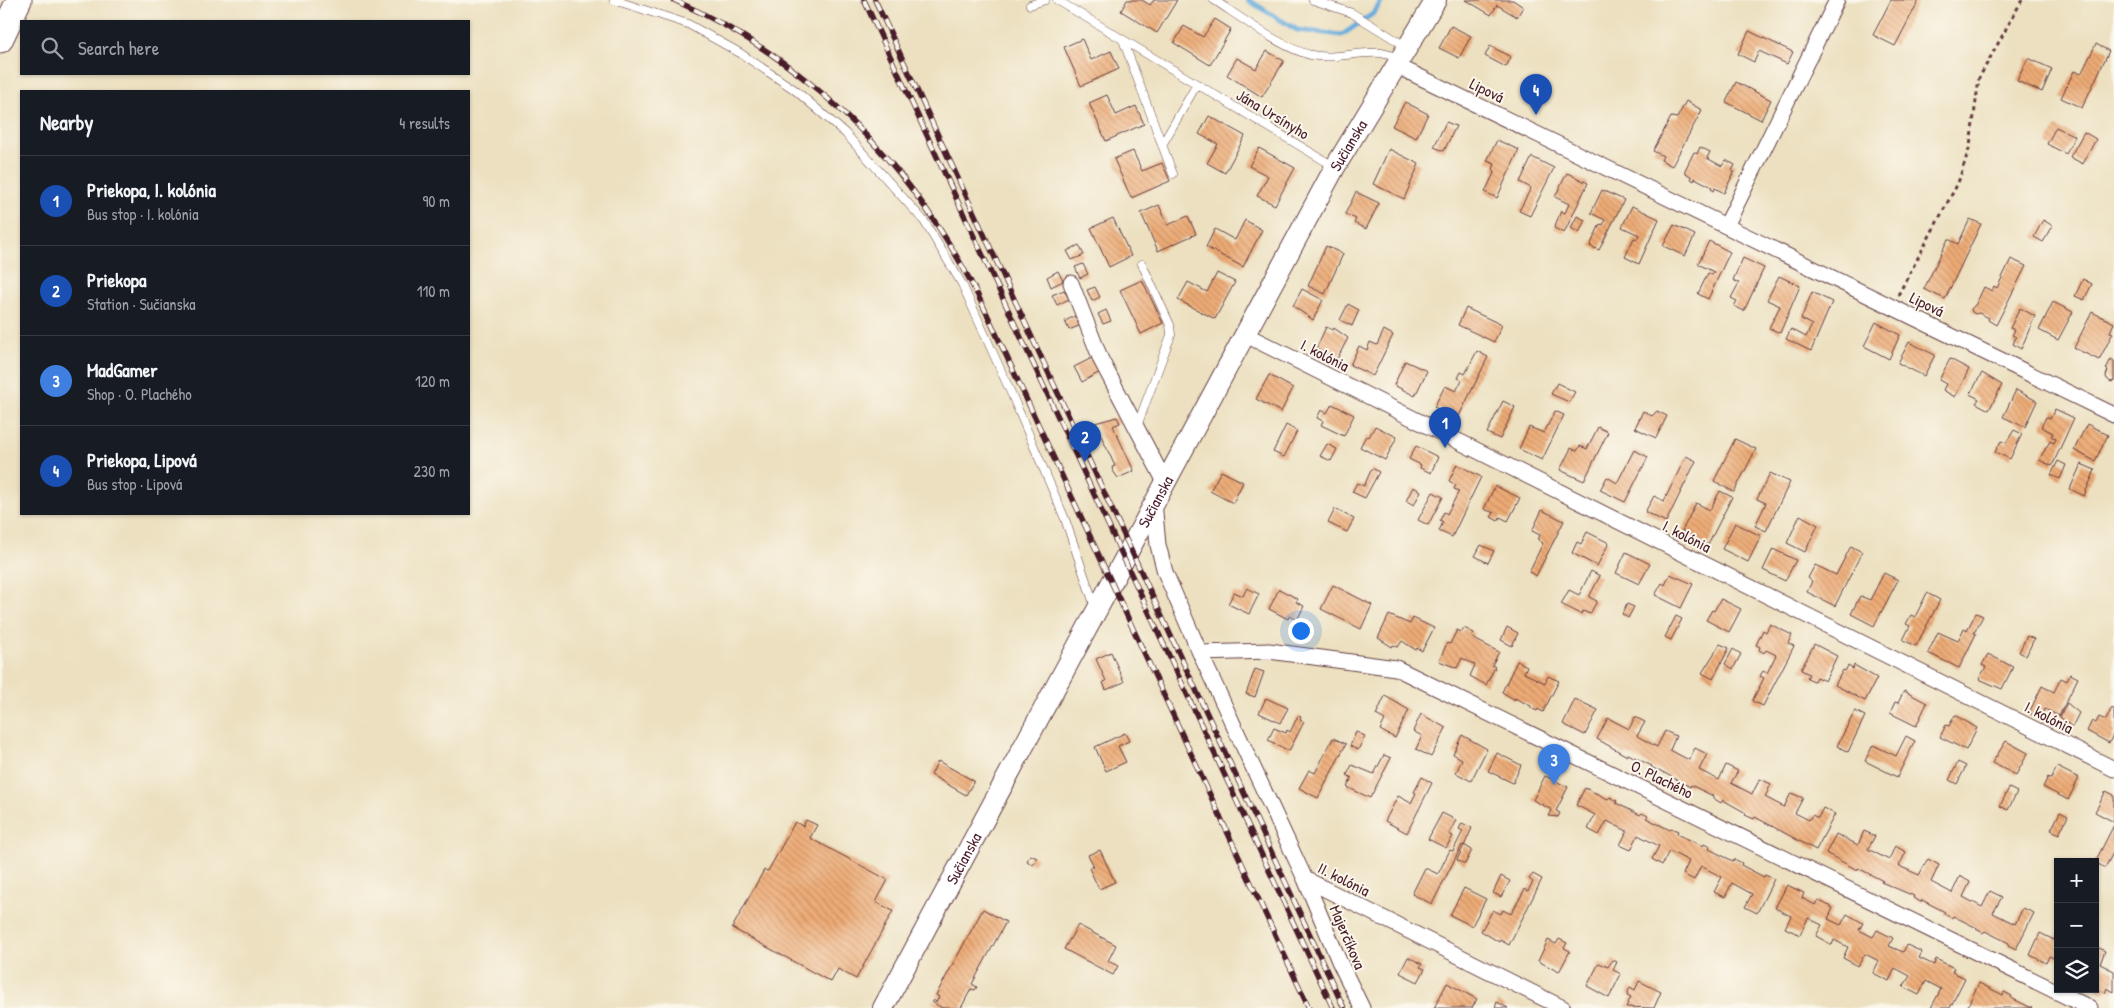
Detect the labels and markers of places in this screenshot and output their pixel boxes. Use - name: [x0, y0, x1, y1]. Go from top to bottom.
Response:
- pin: 4: [1520, 74, 1552, 115]
- pin: 1: [1429, 407, 1461, 448]
- pin: 2: [1069, 421, 1101, 462]
- pin: 3: [1538, 744, 1570, 785]

